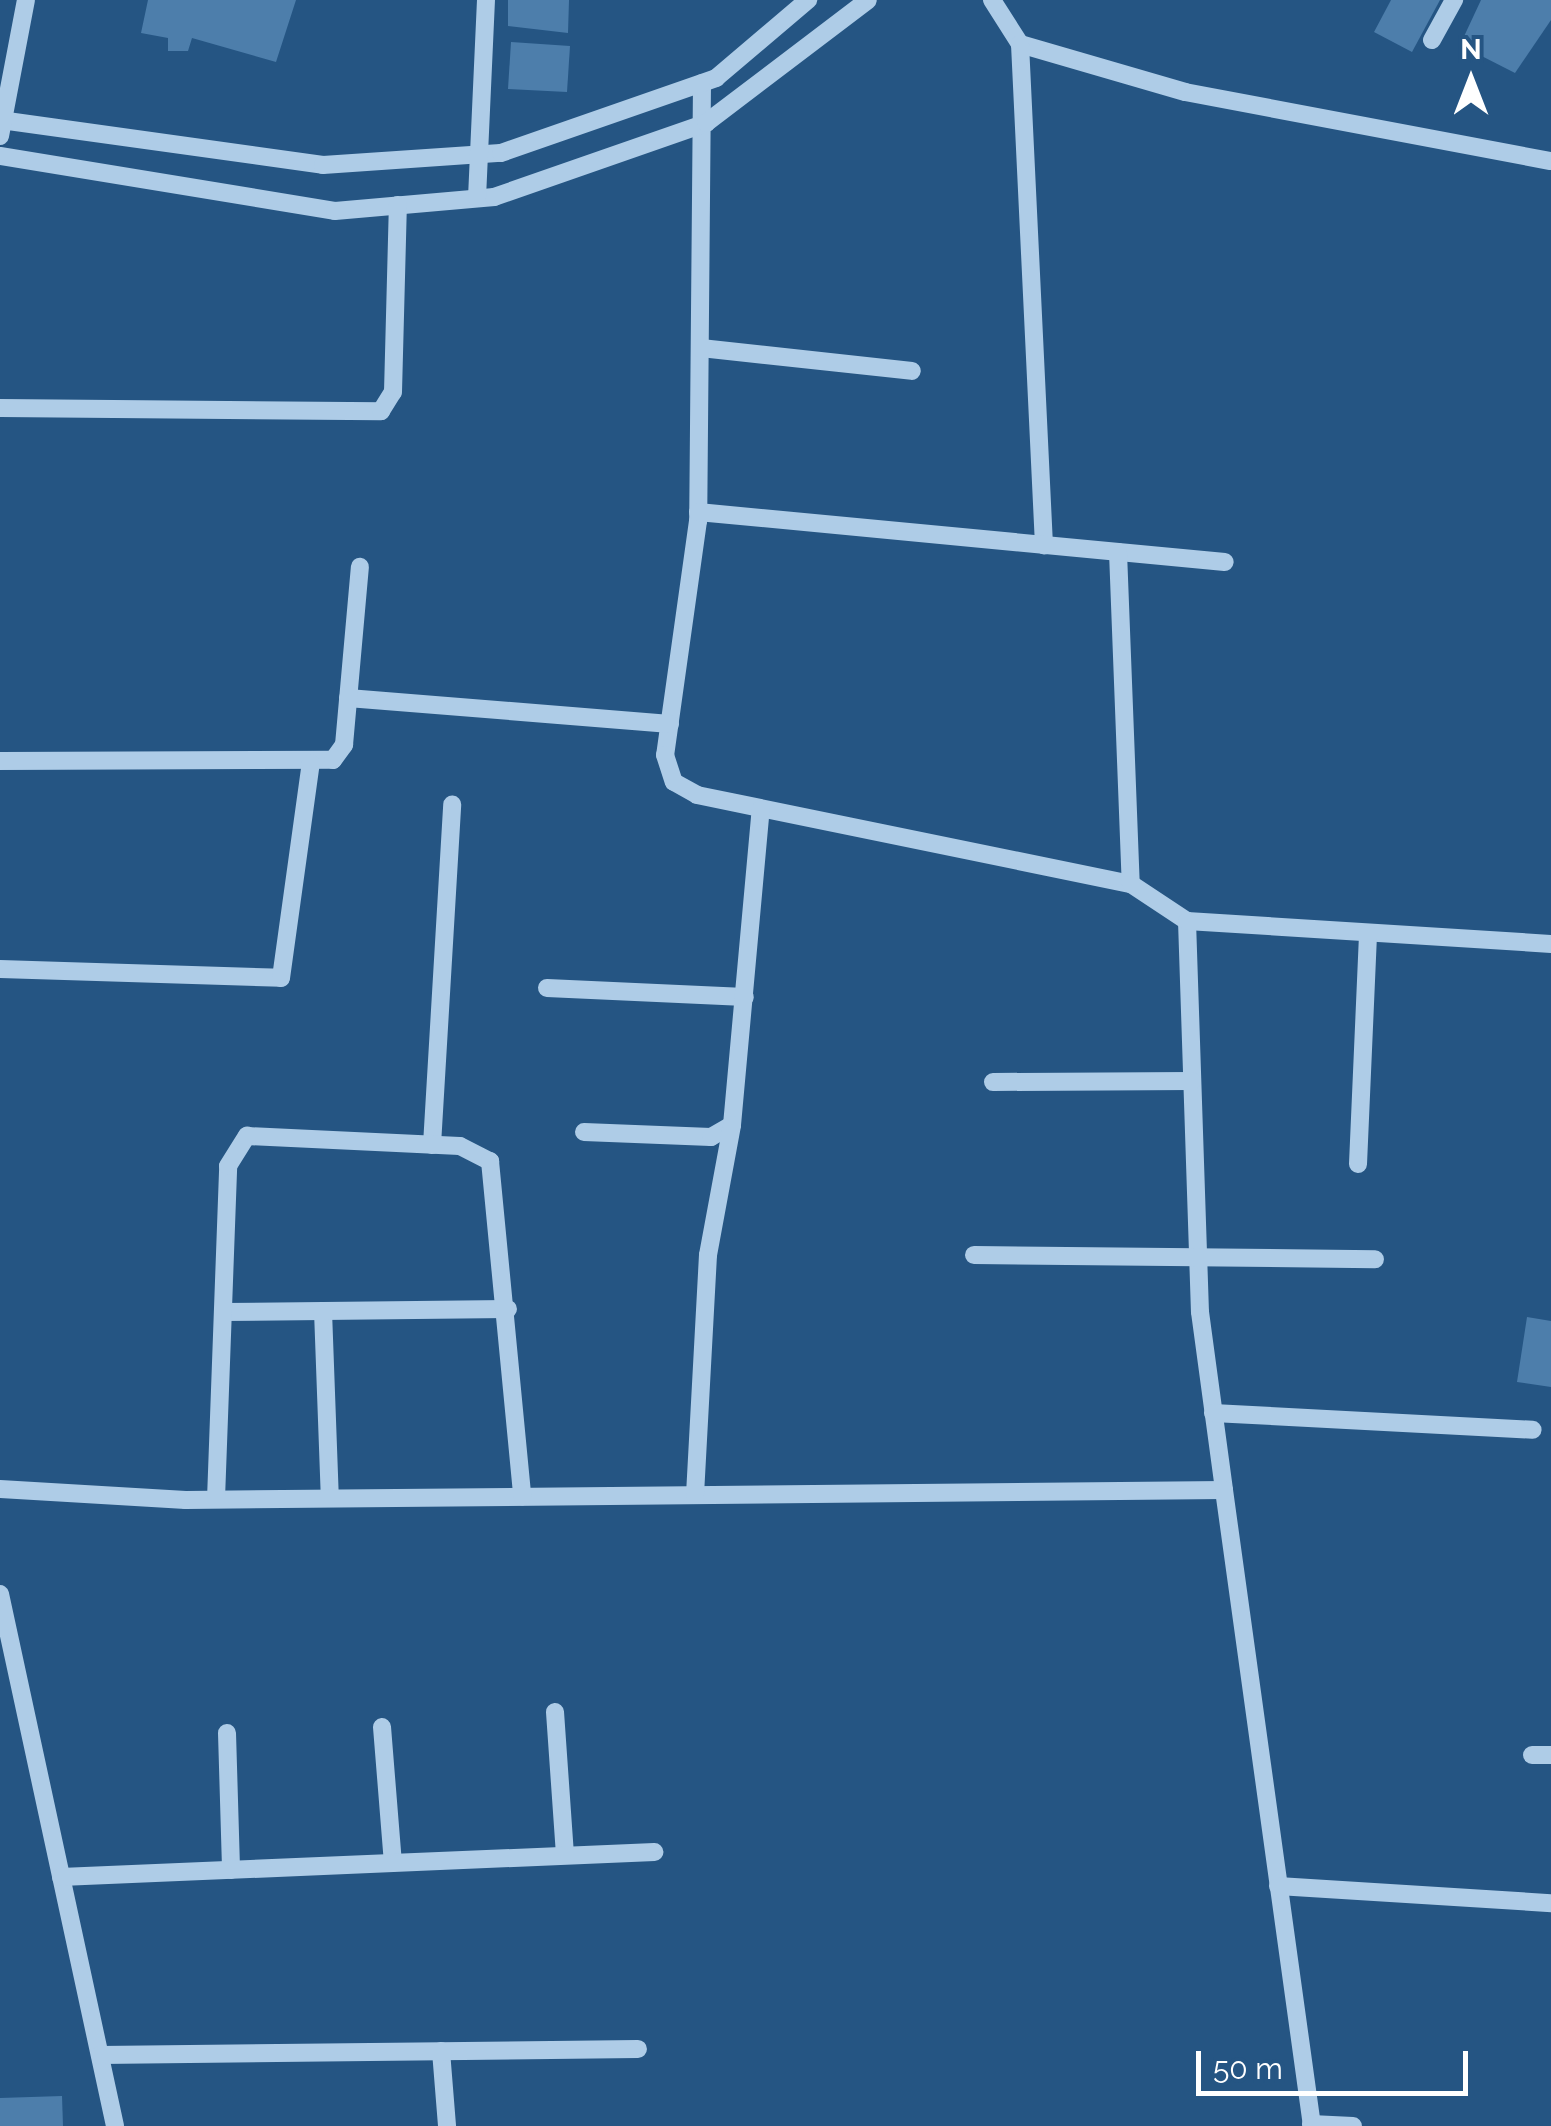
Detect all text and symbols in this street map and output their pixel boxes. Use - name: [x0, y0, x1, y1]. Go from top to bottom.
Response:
- north arrow: [1421, 30, 1521, 130]
- text: N: [1460, 33, 1482, 66]
- scale bar: [1201, 2031, 1474, 2093]
- text: 50 m: [1213, 2051, 1283, 2086]

